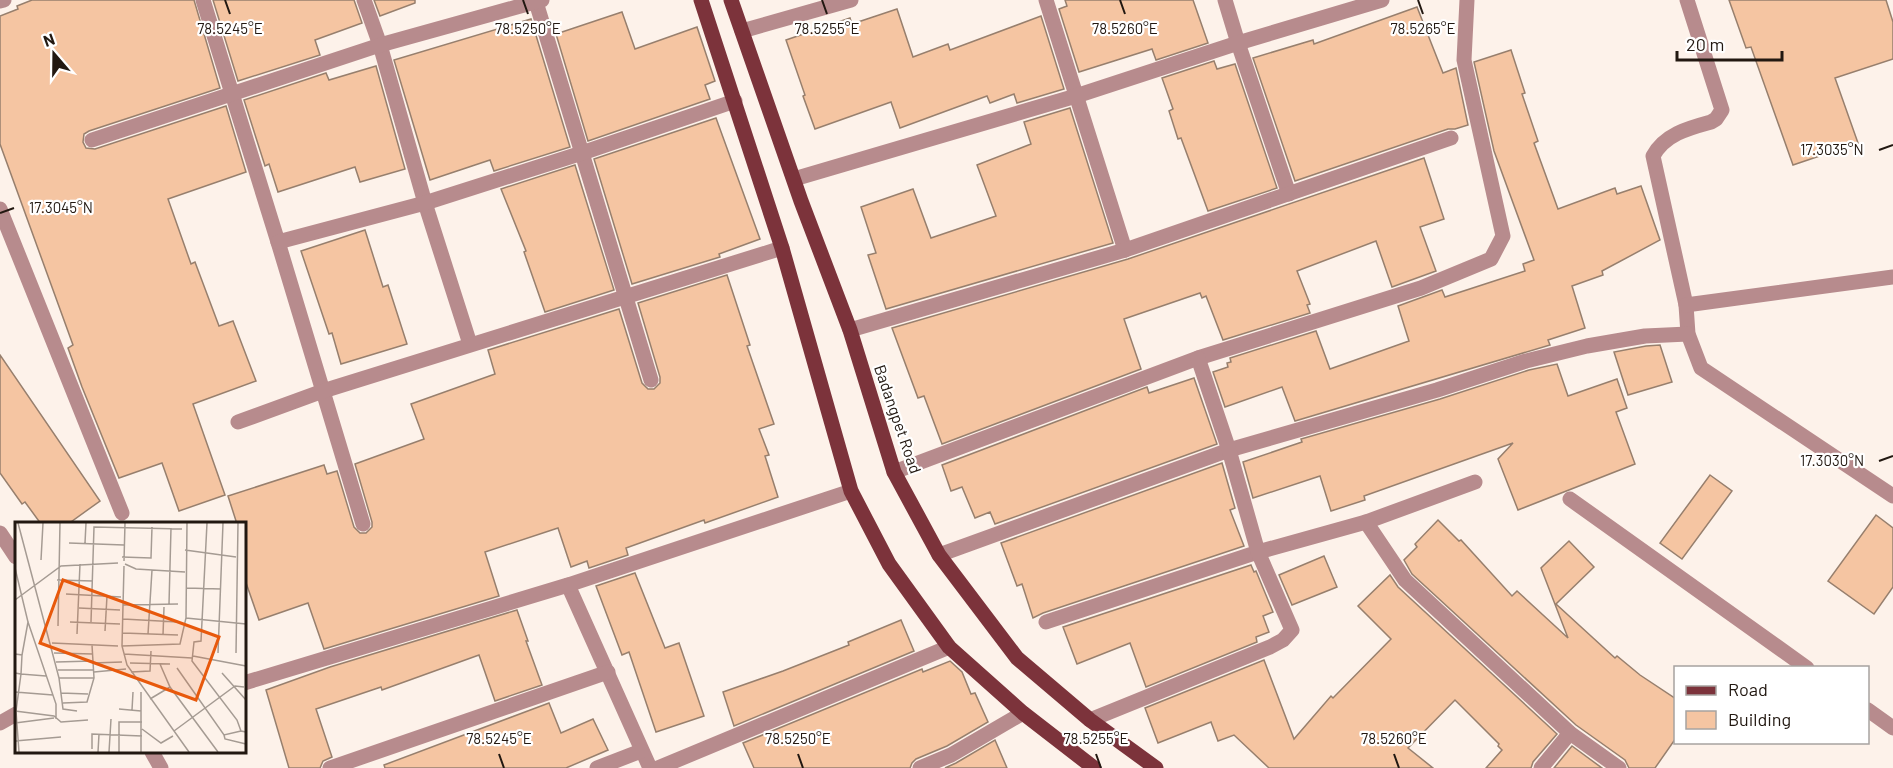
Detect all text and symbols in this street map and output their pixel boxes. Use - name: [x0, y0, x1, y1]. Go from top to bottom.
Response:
- text: 78.5245°E: [197, 19, 263, 37]
- text: 78.5250°E: [495, 19, 561, 37]
- text: 78.5255°E: [794, 19, 860, 37]
- text: 78.5260°E: [1092, 19, 1158, 37]
- text: 78.5265°E: [1390, 19, 1456, 37]
- north arrow: [24, 24, 84, 84]
- scale bar: [1677, 24, 1782, 62]
- text: N: [40, 29, 57, 50]
- text: 20 m: [1686, 33, 1724, 55]
- text: 17.3035°N: [1800, 140, 1864, 158]
- text: 17.3045°N: [29, 198, 93, 216]
- street label: Badangpet Road: [871, 362, 926, 476]
- text: 17.3030°N: [1800, 451, 1864, 469]
- inset map: [15, 522, 246, 753]
- legend: [1674, 666, 1869, 744]
- text: Road: [1728, 678, 1768, 700]
- text: Building: [1728, 708, 1791, 730]
- text: 78.5245°E: [466, 729, 532, 747]
- text: 78.5250°E: [765, 729, 831, 747]
- text: 78.5255°E: [1063, 729, 1129, 747]
- text: 78.5260°E: [1361, 729, 1427, 747]

